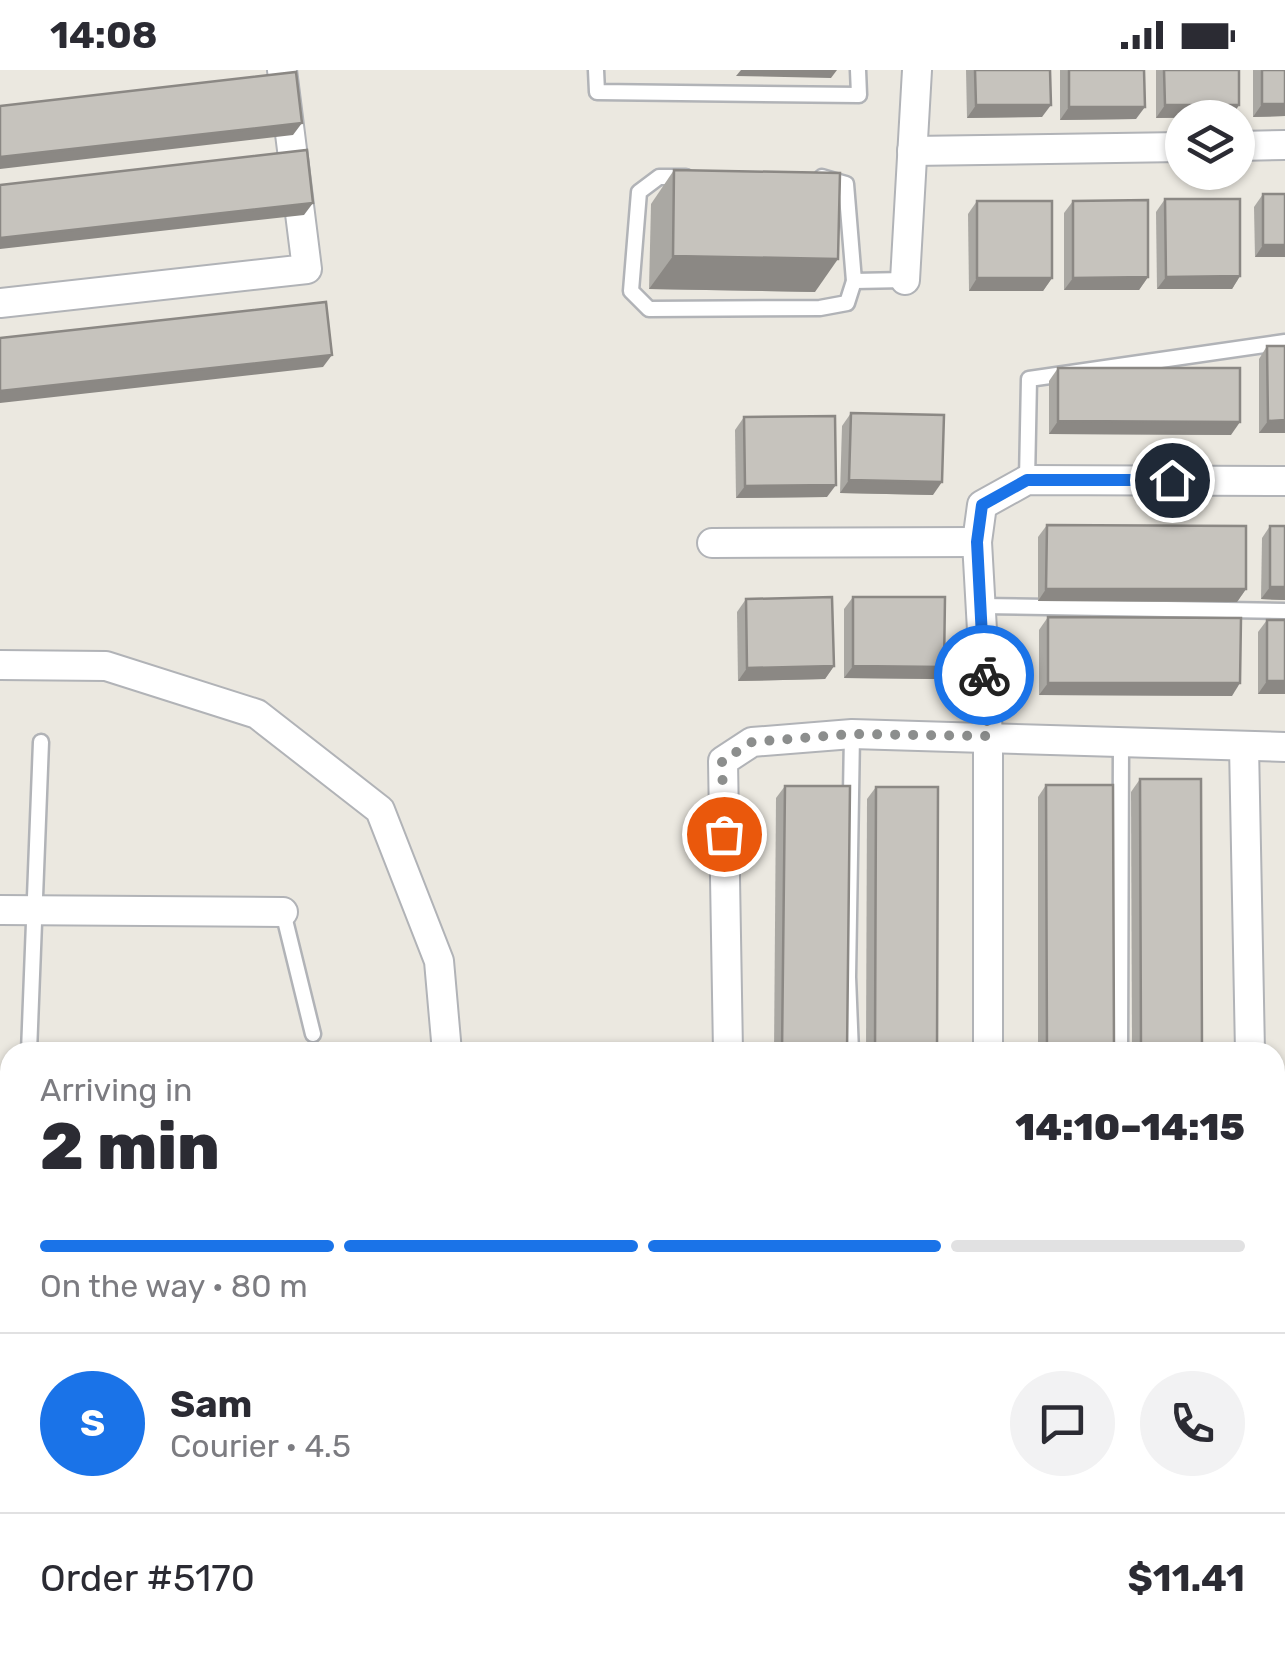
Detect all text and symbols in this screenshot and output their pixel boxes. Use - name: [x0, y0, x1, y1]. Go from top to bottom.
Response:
- text: 14:08: [50, 12, 158, 58]
- map controls: [1165, 100, 1255, 190]
- button: layers: [1165, 100, 1255, 190]
- pin: [1130, 438, 1215, 523]
- icon: home: [1145, 453, 1200, 508]
- courier: [934, 625, 1034, 725]
- icon: bike: [957, 648, 1012, 703]
- pin: [682, 792, 767, 877]
- icon: bag: [697, 807, 752, 862]
- text: Arriving in: [40, 1071, 192, 1109]
- text: 14:10–14:15: [1015, 1104, 1245, 1150]
- text: 2 min: [40, 1108, 220, 1185]
- text: On the way · 80 m: [40, 1267, 308, 1305]
- button: chat: [1010, 1371, 1115, 1476]
- button: phone: [1140, 1371, 1245, 1476]
- text: Sam: [170, 1381, 252, 1427]
- text: S: [80, 1400, 105, 1446]
- text: Courier · 4.5: [170, 1427, 351, 1465]
- text: Order #5170: [40, 1555, 255, 1601]
- text: $11.41: [1127, 1555, 1245, 1601]

